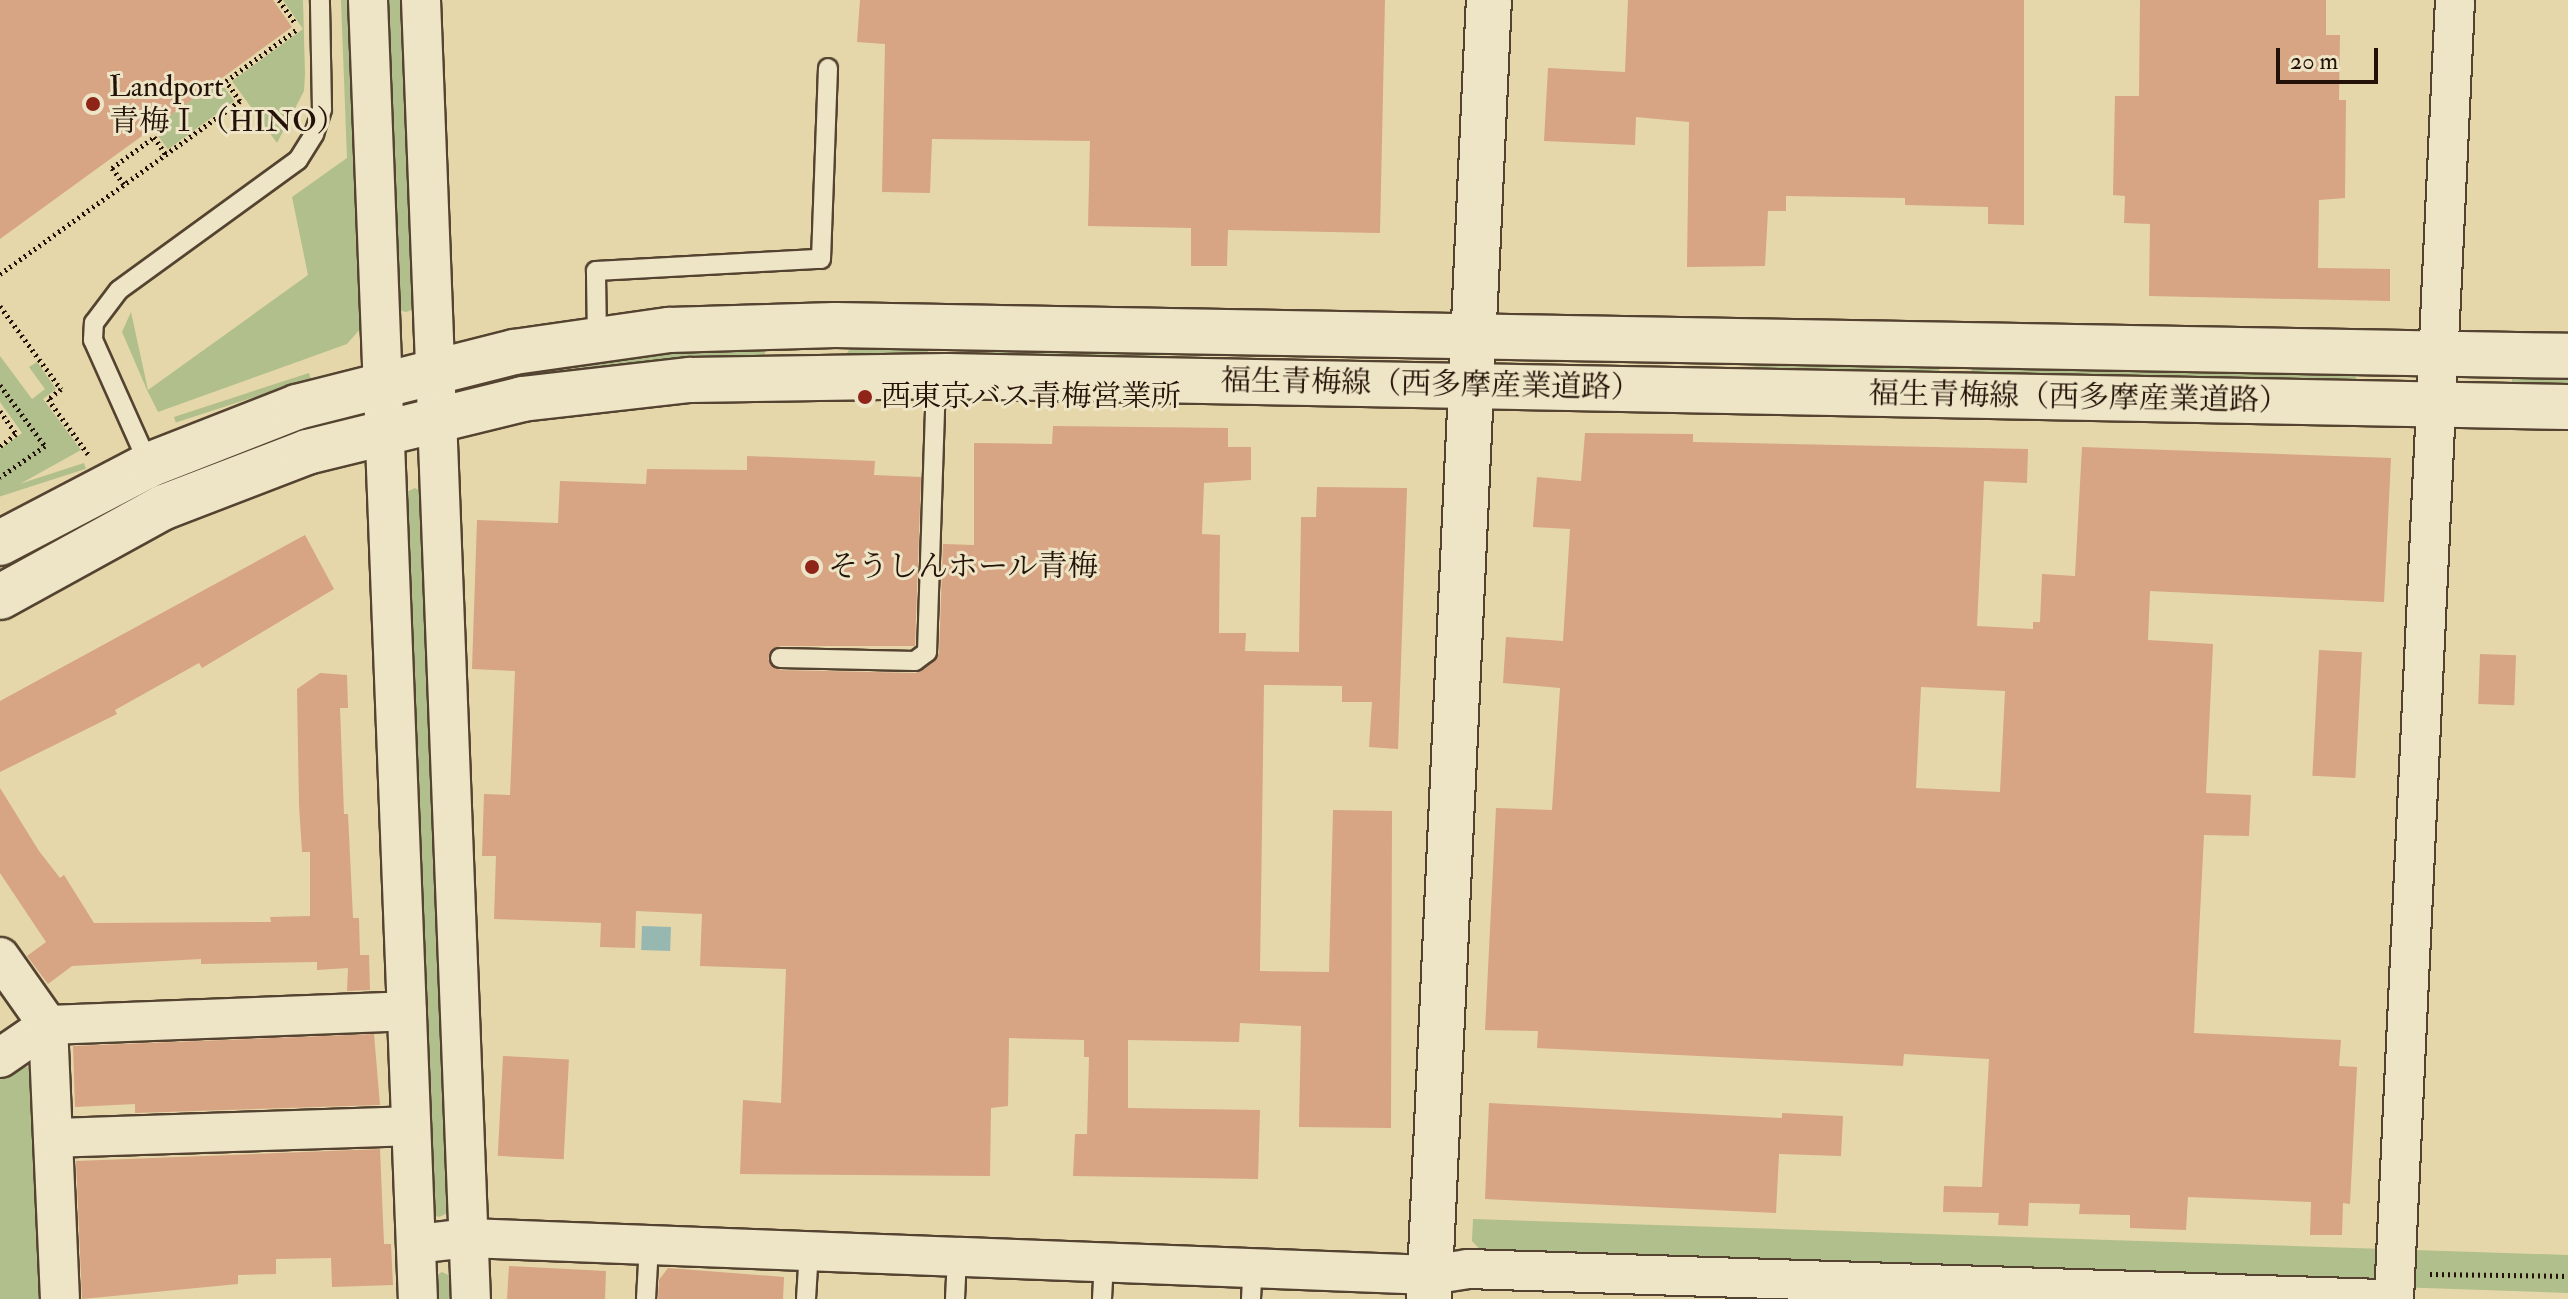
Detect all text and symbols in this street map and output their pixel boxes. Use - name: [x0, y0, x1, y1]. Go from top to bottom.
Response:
- scale bar: [2280, 32, 2382, 82]
- text: 20 m: [2290, 46, 2338, 77]
- place label: Landport 青梅Ⅰ（HINO）: [109, 69, 347, 140]
- marker: Landport 青梅Ⅰ（HINO）: [84, 95, 102, 113]
- street label: 福生青梅線（西多摩産業道路）: [1221, 363, 1641, 407]
- street label: 福生青梅線（西多摩産業道路）: [1869, 376, 2289, 420]
- place label: 西東京バス青梅営業所: [881, 379, 1181, 415]
- marker: 西東京バス青梅営業所: [856, 388, 874, 406]
- place label: そうしんホール青梅: [828, 549, 1098, 585]
- marker: そうしんホール青梅: [803, 558, 821, 576]

